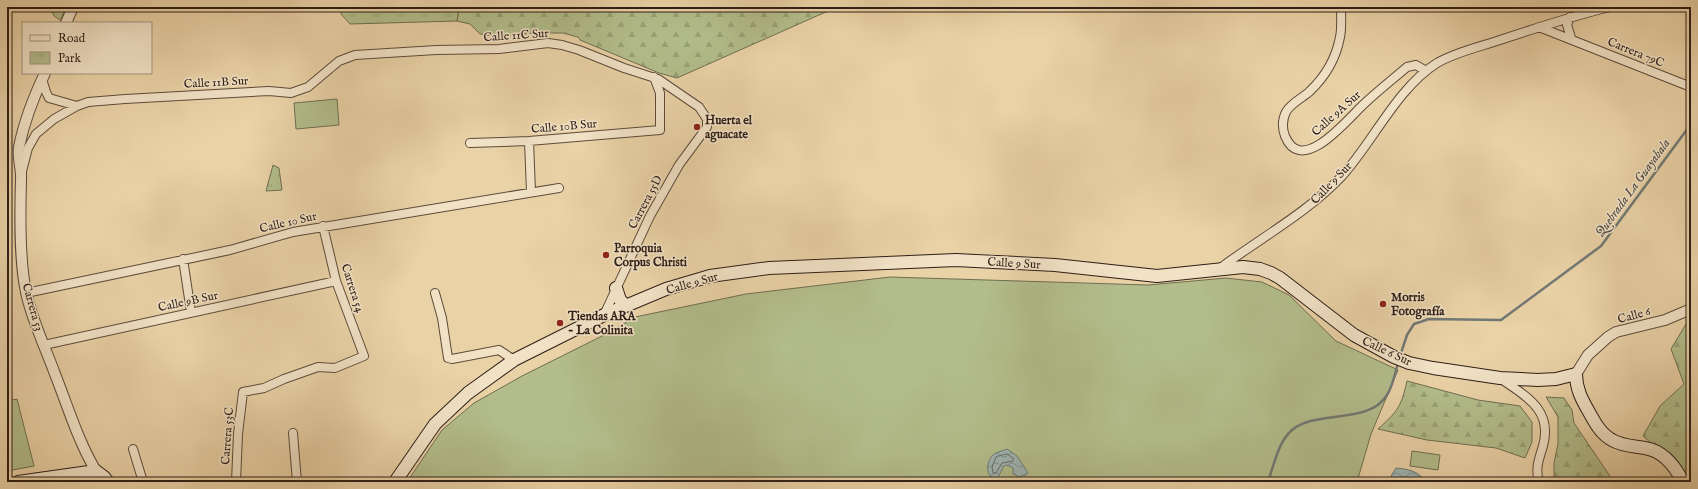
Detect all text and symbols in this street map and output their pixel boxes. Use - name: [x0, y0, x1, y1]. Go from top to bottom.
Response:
- legend: [22, 22, 152, 74]
- street label: Calle 11C Sur: [483, 26, 550, 45]
- text: Road: [58, 31, 86, 46]
- street label: Carrera 79C: [1605, 34, 1667, 71]
- text: Park: [58, 51, 81, 66]
- street label: Calle 11B Sur: [183, 73, 249, 92]
- street label: Calle 9A Sur: [1309, 87, 1365, 139]
- place label: Huerta el aguacate: [705, 113, 753, 143]
- street label: Calle 10B Sur: [530, 116, 598, 137]
- marker: Huerta el aguacate: [692, 122, 702, 132]
- water label: Quebrada La Guayabala: [1592, 135, 1675, 240]
- street label: Calle 9 Sur: [1308, 159, 1356, 208]
- street label: Carrera 55D: [625, 173, 666, 232]
- street label: Calle 10 Sur: [258, 209, 319, 236]
- place label: Parroquia Corpus Christi: [614, 241, 688, 271]
- marker: Parroquia Corpus Christi: [601, 250, 611, 260]
- street label: Calle 9 Sur: [987, 255, 1041, 272]
- street label: Carrera 54: [338, 262, 367, 315]
- street label: Calle 9 Sur: [665, 269, 720, 298]
- street label: Carrera 53: [19, 281, 46, 333]
- street label: Calle 9B Sur: [157, 288, 220, 315]
- place label: Morris Fotografía: [1391, 290, 1445, 320]
- marker: Morris Fotografía: [1378, 299, 1388, 309]
- street label: Calle 6: [1616, 304, 1653, 327]
- place label: Tiendas ARA - La Colinita: [567, 309, 636, 338]
- marker: Tiendas ARA - La Colinita: [555, 318, 565, 328]
- street label: Calle 6 Sur: [1360, 333, 1414, 370]
- street label: Carrera 53C: [218, 406, 237, 465]

